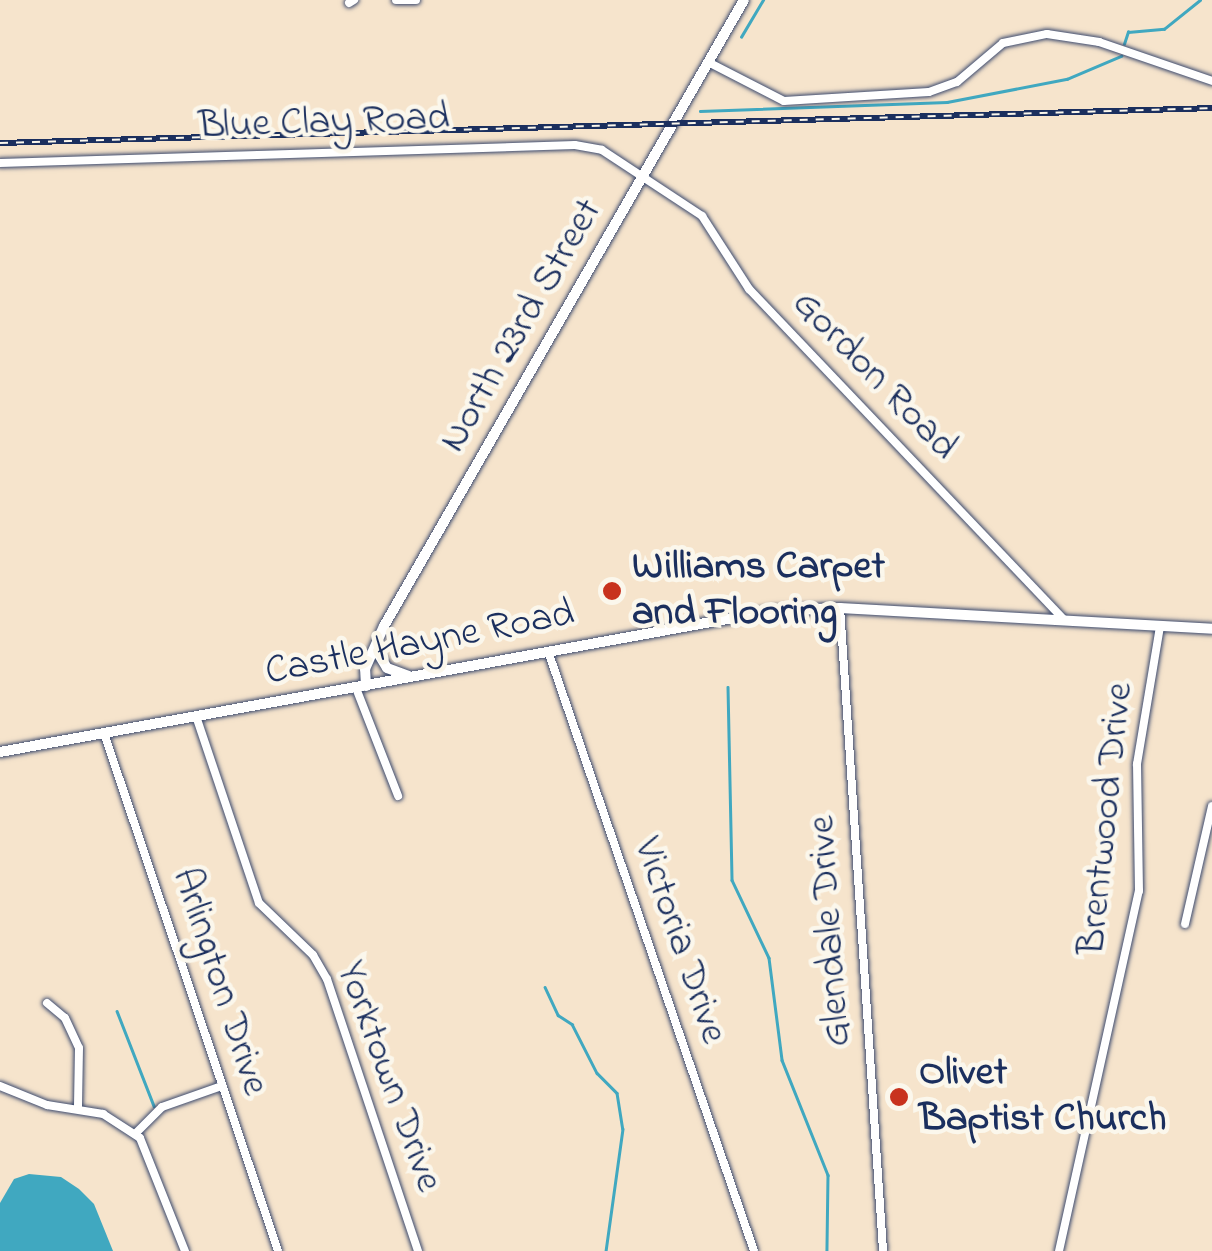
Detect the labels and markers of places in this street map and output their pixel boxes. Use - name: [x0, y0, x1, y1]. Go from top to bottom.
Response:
- place label: Williams Carpet and Flooring: [632, 544, 885, 638]
- marker: Williams Carpet and Flooring: [601, 580, 623, 602]
- place label: Olivet Baptist Church: [919, 1050, 1167, 1144]
- marker: Olivet Baptist Church: [888, 1086, 910, 1108]

